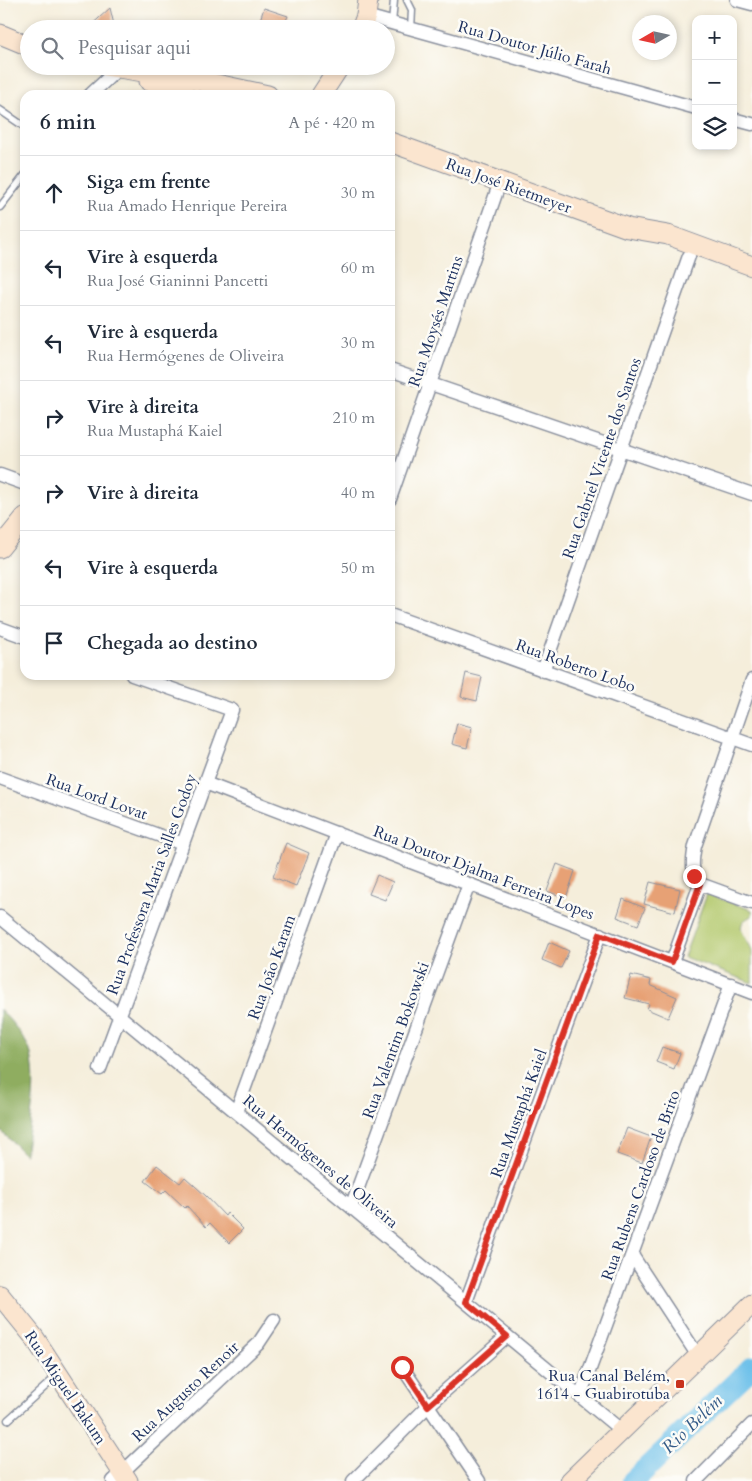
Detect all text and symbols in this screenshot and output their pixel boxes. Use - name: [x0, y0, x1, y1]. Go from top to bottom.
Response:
- north arrow: [632, 15, 677, 60]
- map controls: [692, 15, 737, 150]
- button: +: [692, 15, 737, 60]
- street label: Rua Doutor Júlio Farah: [455, 16, 614, 80]
- search box: [20, 20, 395, 75]
- icon: search: [38, 34, 66, 62]
- text: Pesquisar aqui: [78, 35, 191, 61]
- button: −: [692, 60, 737, 105]
- button: layers: [692, 105, 737, 150]
- text: 6 min: [40, 108, 96, 137]
- text: A pé · 420 m: [288, 112, 375, 134]
- street label: Rua José Rietmeyer: [443, 153, 575, 219]
- text: Siga em frente: [87, 169, 211, 195]
- icon: ahead: [40, 179, 68, 207]
- text: 30 m: [341, 182, 375, 204]
- text: Rua Amado Henrique Pereira: [87, 195, 287, 217]
- text: Vire à esquerda: [87, 244, 218, 270]
- street label: Rua Moysés Martins: [403, 253, 469, 390]
- icon: left: [40, 254, 68, 282]
- text: 60 m: [341, 257, 375, 279]
- text: Rua José Gianinni Pancetti: [87, 270, 268, 292]
- text: Vire à esquerda: [87, 319, 218, 345]
- icon: left: [40, 329, 68, 357]
- text: 30 m: [341, 332, 375, 354]
- text: Rua Hermógenes de Oliveira: [87, 345, 284, 367]
- street label: Rua Gabriel Vicente dos Santos: [557, 355, 647, 562]
- text: Vire à direita: [87, 394, 199, 420]
- icon: right: [40, 404, 68, 432]
- text: 210 m: [333, 407, 375, 429]
- text: Rua Mustaphá Kaiel: [87, 420, 222, 442]
- icon: right: [40, 479, 68, 507]
- text: Vire à direita: [87, 480, 199, 506]
- text: 40 m: [341, 482, 375, 504]
- icon: left: [40, 554, 68, 582]
- text: Vire à esquerda: [87, 555, 218, 581]
- text: 50 m: [341, 557, 375, 579]
- icon: arrive: [40, 629, 68, 657]
- text: Chegada ao destino: [87, 630, 258, 656]
- street label: Rua Roberto Lobo: [513, 634, 639, 698]
- street label: Rua Lord Lovat: [43, 768, 150, 825]
- street label: Rua Professora Maria Salles Godoy: [102, 770, 202, 998]
- street label: Rua Doutor Djalma Ferreira Lopes: [370, 821, 597, 925]
- route end: [683, 865, 706, 888]
- street label: Rua João Karam: [243, 911, 301, 1023]
- street label: Rua Valentim Bokowski: [357, 958, 435, 1122]
- street label: Rua Mustaphá Kaiel: [485, 1046, 552, 1181]
- street label: Rua Rubens Cardoso de Brito: [596, 1087, 686, 1284]
- street label: Rua Hermógenes de Oliveira: [238, 1090, 403, 1234]
- street label: Rua Miguel Bakum: [19, 1326, 112, 1449]
- street label: Rua Augusto Renoir: [127, 1336, 244, 1447]
- route start: [391, 1356, 414, 1379]
- place label: Rua Canal Belém, 1614 - Guabirotuba: [536, 1365, 670, 1405]
- marker: Rua Canal Belém, 1614 - Guabirotuba: [674, 1378, 686, 1390]
- water label: Rio Belém: [657, 1389, 728, 1460]

